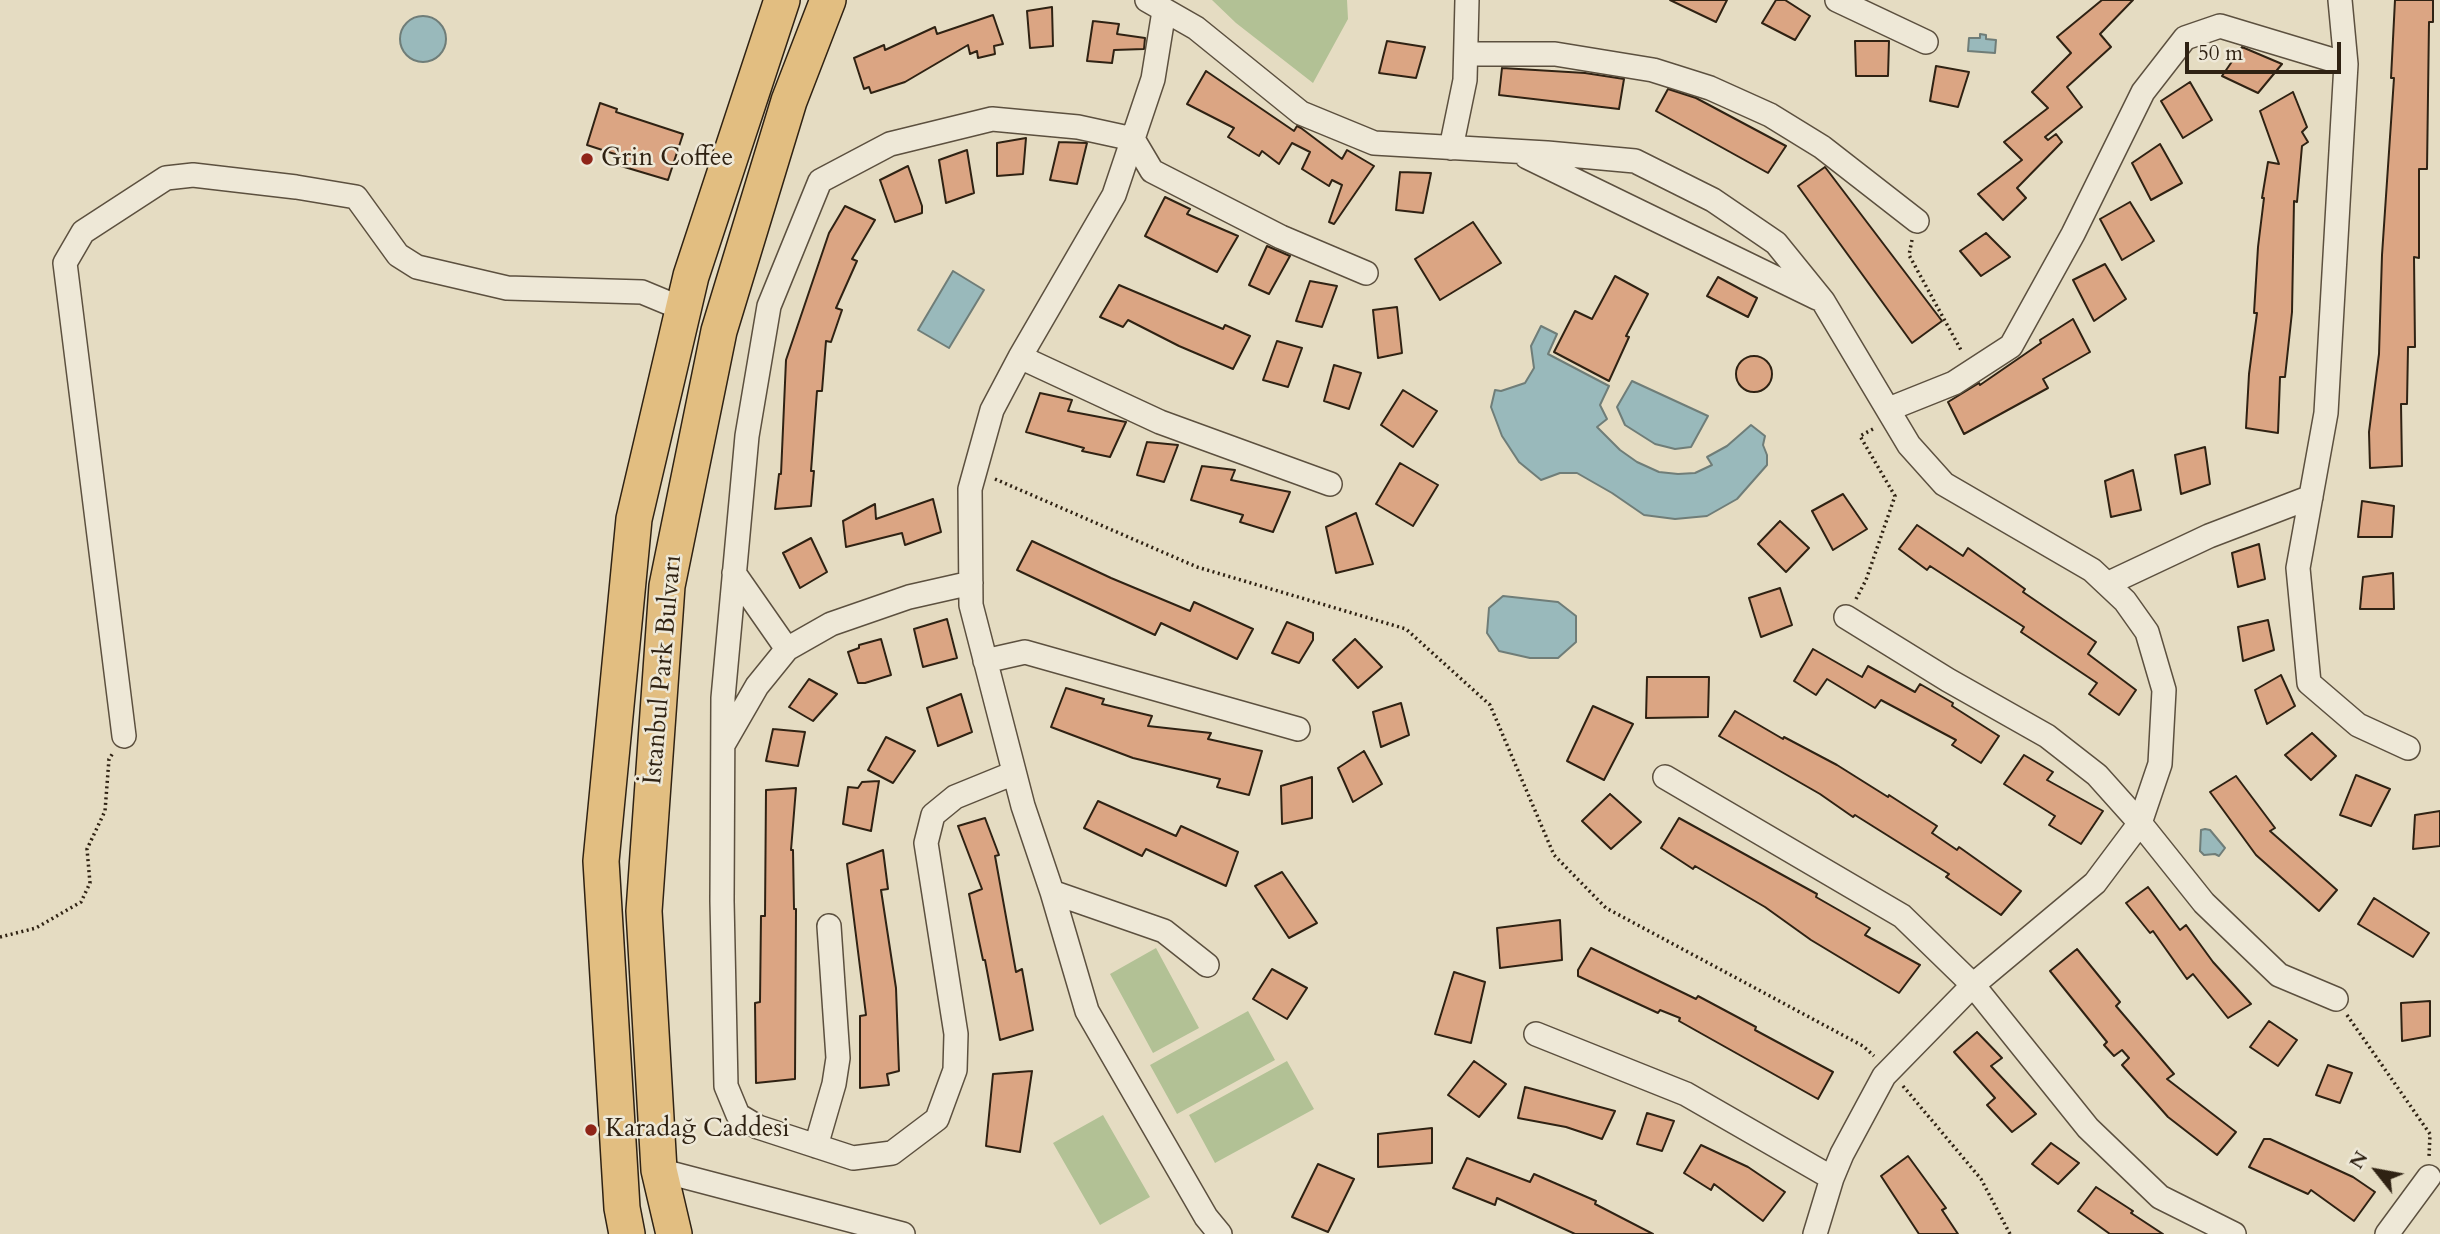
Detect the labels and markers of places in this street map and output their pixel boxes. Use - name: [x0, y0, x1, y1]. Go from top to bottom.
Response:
- place label: Grin Coffee: [601, 143, 733, 175]
- marker: Grin Coffee: [579, 151, 595, 167]
- place label: Karadağ Caddesi: [605, 1114, 790, 1146]
- marker: Karadağ Caddesi: [583, 1122, 599, 1138]

